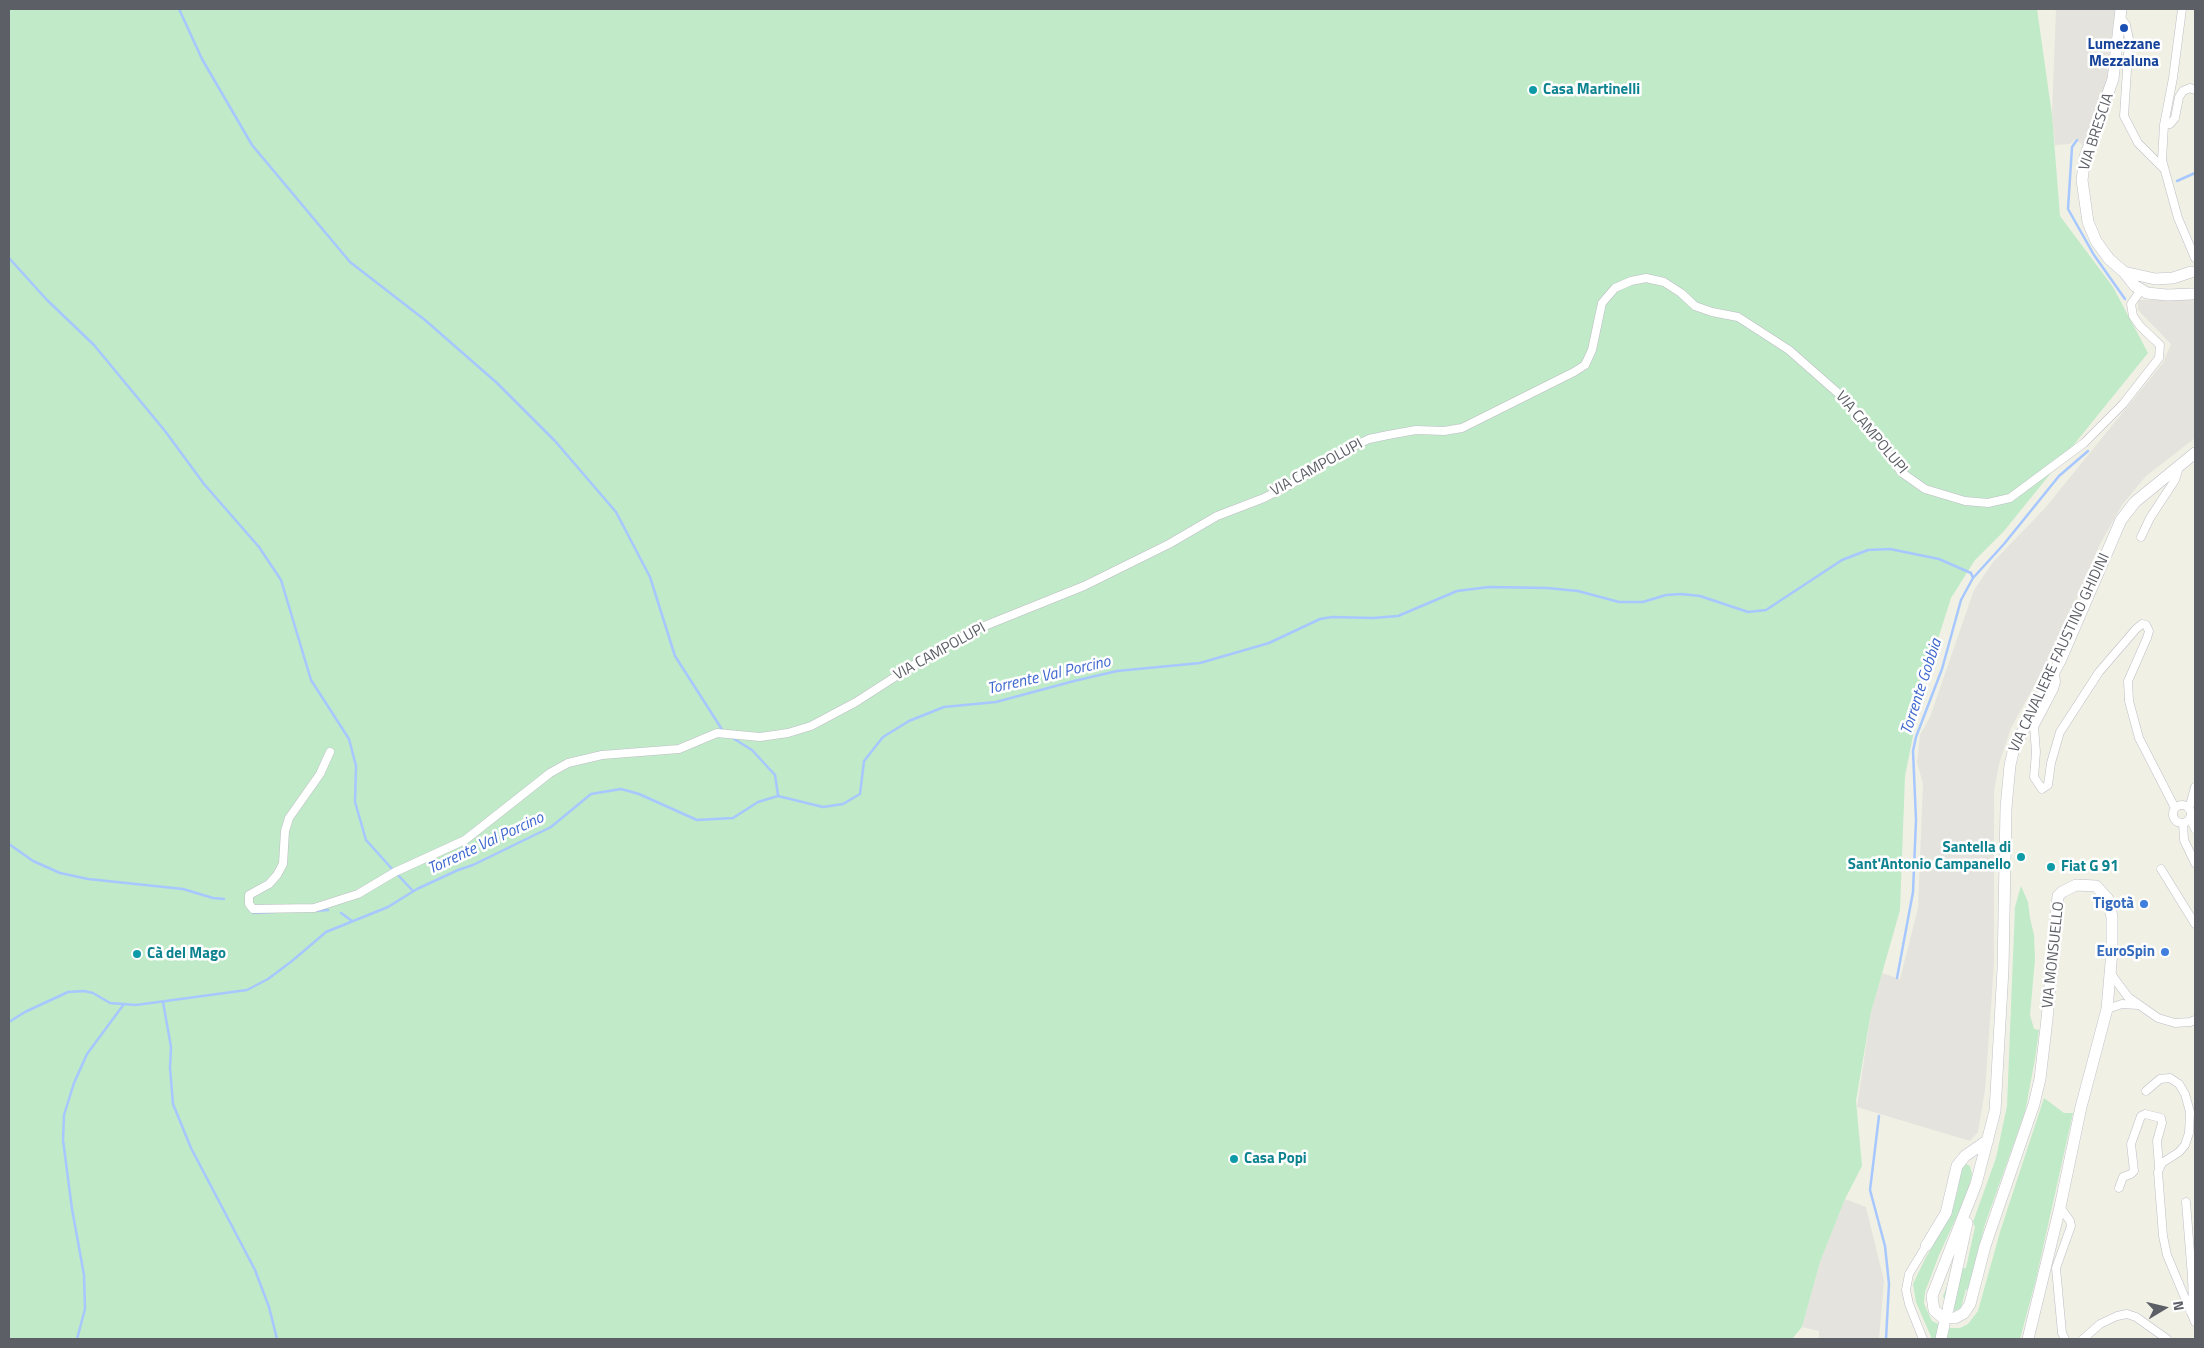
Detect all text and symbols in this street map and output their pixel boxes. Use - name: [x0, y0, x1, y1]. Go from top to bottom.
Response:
- marker: Lumezzane Mezzaluna: [2118, 22, 2130, 34]
- place label: Lumezzane Mezzaluna: [2088, 36, 2160, 71]
- place label: Casa Martinelli: [1543, 81, 1640, 99]
- marker: Casa Martinelli: [1527, 84, 1539, 96]
- street label: VIA BRESCIA: [2076, 91, 2118, 173]
- street label: VIA CAMPOLUPI: [1831, 388, 1911, 478]
- street label: VIA CAMPOLUPI: [1268, 435, 1366, 501]
- street label: VIA CAVALIERE FAUSTINO GHIDINI: [2006, 551, 2114, 755]
- street label: VIA CAMPOLUPI: [891, 619, 989, 685]
- water label: Torrente Gobbia: [1897, 637, 1947, 737]
- water label: Torrente Val Porcino: [986, 653, 1112, 699]
- water label: Torrente Val Porcino: [425, 809, 547, 879]
- place label: Santella di Sant'Antonio Campanello: [1848, 839, 2011, 874]
- marker: Santella di Sant'Antonio Campanello: [2015, 851, 2027, 863]
- place label: Fiat G 91: [2061, 858, 2119, 876]
- marker: Fiat G 91: [2045, 861, 2057, 873]
- place label: Tigotà: [2093, 895, 2134, 913]
- marker: Tigotà: [2138, 898, 2150, 910]
- street label: VIA MONSUELLO: [2039, 901, 2069, 1009]
- place label: EuroSpin: [2096, 943, 2155, 961]
- place label: Cà del Mago: [147, 945, 226, 963]
- marker: EuroSpin: [2159, 946, 2171, 958]
- marker: Cà del Mago: [131, 948, 143, 960]
- place label: Casa Popi: [1244, 1150, 1307, 1168]
- marker: Casa Popi: [1228, 1153, 1240, 1165]
- north arrow: [2139, 1283, 2189, 1333]
- text: N: [2168, 1299, 2190, 1312]

